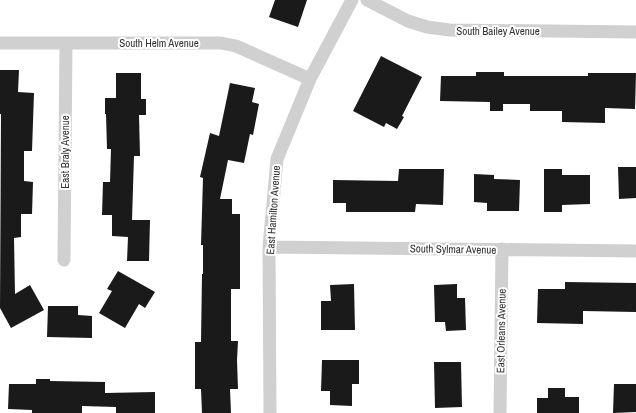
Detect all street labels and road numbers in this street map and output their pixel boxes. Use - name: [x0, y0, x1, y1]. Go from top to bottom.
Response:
- street label: South Bailey Avenue: [456, 24, 540, 38]
- street label: South Helm Avenue: [119, 36, 199, 50]
- street label: East Braly Avenue: [58, 115, 72, 189]
- street label: East Hamilton Avenue: [263, 165, 283, 255]
- street label: South Sylmar Avenue: [410, 241, 496, 257]
- street label: East Orleans Avenue: [493, 289, 509, 373]

